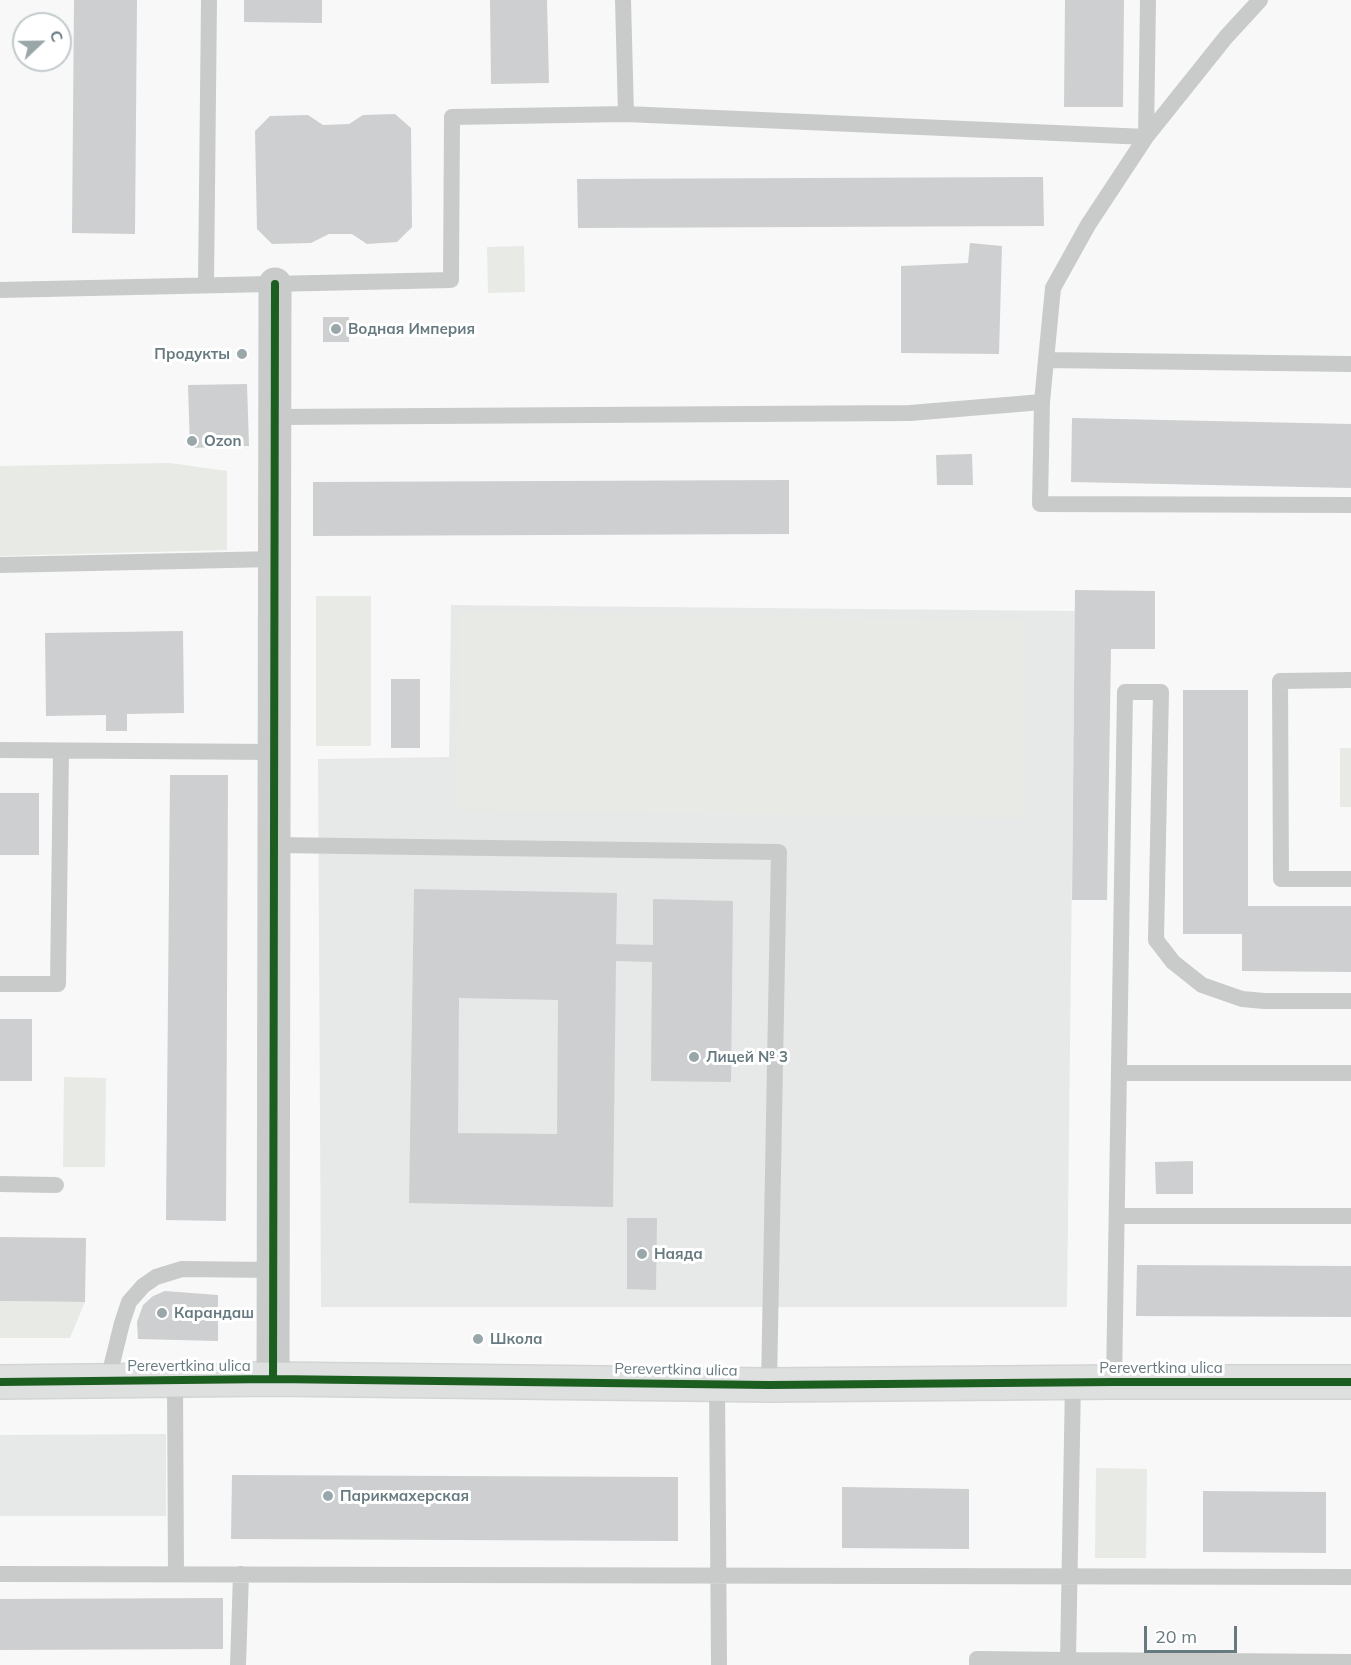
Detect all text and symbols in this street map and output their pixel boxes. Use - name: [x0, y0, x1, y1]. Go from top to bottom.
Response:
- north arrow: [12, 12, 72, 72]
- text: С: [46, 27, 68, 45]
- place label: Водная Империя: [348, 320, 475, 338]
- marker: Водная Империя: [329, 322, 343, 336]
- place label: Продукты: [154, 345, 230, 363]
- marker: Продукты: [235, 347, 249, 361]
- place label: Ozon: [204, 432, 241, 450]
- marker: Ozon: [185, 434, 199, 448]
- place label: Лицей № 3: [706, 1048, 788, 1066]
- marker: Лицей № 3: [687, 1050, 701, 1064]
- place label: Наяда: [654, 1245, 703, 1263]
- marker: Наяда: [635, 1247, 649, 1261]
- place label: Карандаш: [174, 1304, 254, 1322]
- marker: Карандаш: [155, 1306, 169, 1320]
- place label: Школа: [490, 1330, 543, 1348]
- marker: Школа: [471, 1332, 485, 1346]
- street label: Perevertkina ulica: [127, 1357, 251, 1375]
- street label: Perevertkina ulica: [1099, 1359, 1223, 1377]
- street label: Perevertkina ulica: [614, 1360, 738, 1380]
- place label: Парикмахерская: [340, 1487, 469, 1505]
- marker: Парикмахерская: [321, 1489, 335, 1503]
- scale bar: [1147, 1614, 1240, 1652]
- text: 20 m: [1155, 1625, 1197, 1648]

